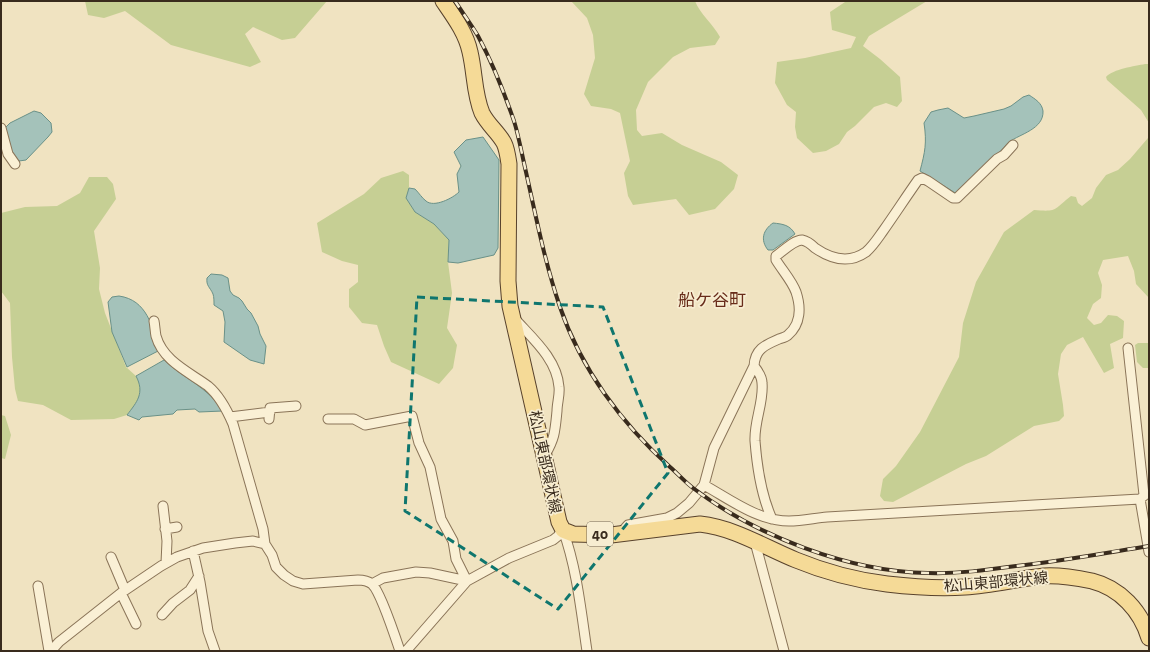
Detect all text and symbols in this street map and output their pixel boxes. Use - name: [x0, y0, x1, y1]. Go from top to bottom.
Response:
- district label: 船ケ谷町: [678, 290, 746, 310]
- street label: 松山東部環状線: [525, 409, 565, 515]
- road number: 40: [587, 522, 613, 546]
- street label: 松山東部環状線: [943, 568, 1049, 596]

